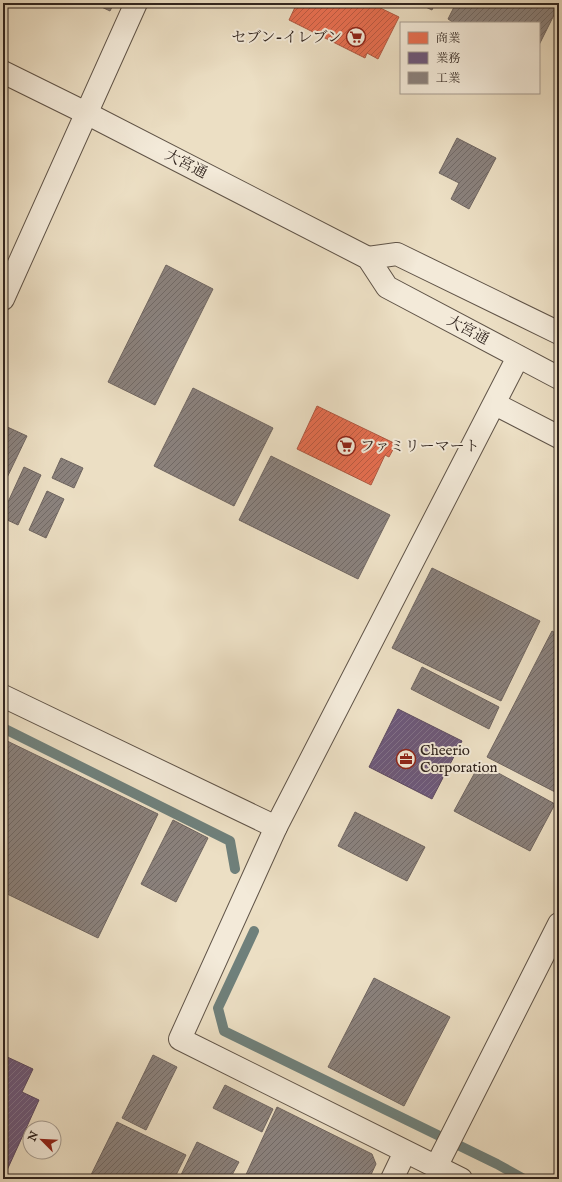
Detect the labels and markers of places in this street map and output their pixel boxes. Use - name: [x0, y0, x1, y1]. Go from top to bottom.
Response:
- supermarket icon: セブン-イレブン: [345, 26, 367, 48]
- place label: セブン-イレブン: [231, 28, 342, 47]
- supermarket icon: ファミリーマート: [335, 435, 357, 457]
- place label: ファミリーマート: [360, 437, 480, 456]
- place label: Cheerio Corporation: [420, 741, 498, 777]
- office icon: Cheerio Corporation: [395, 748, 417, 770]

